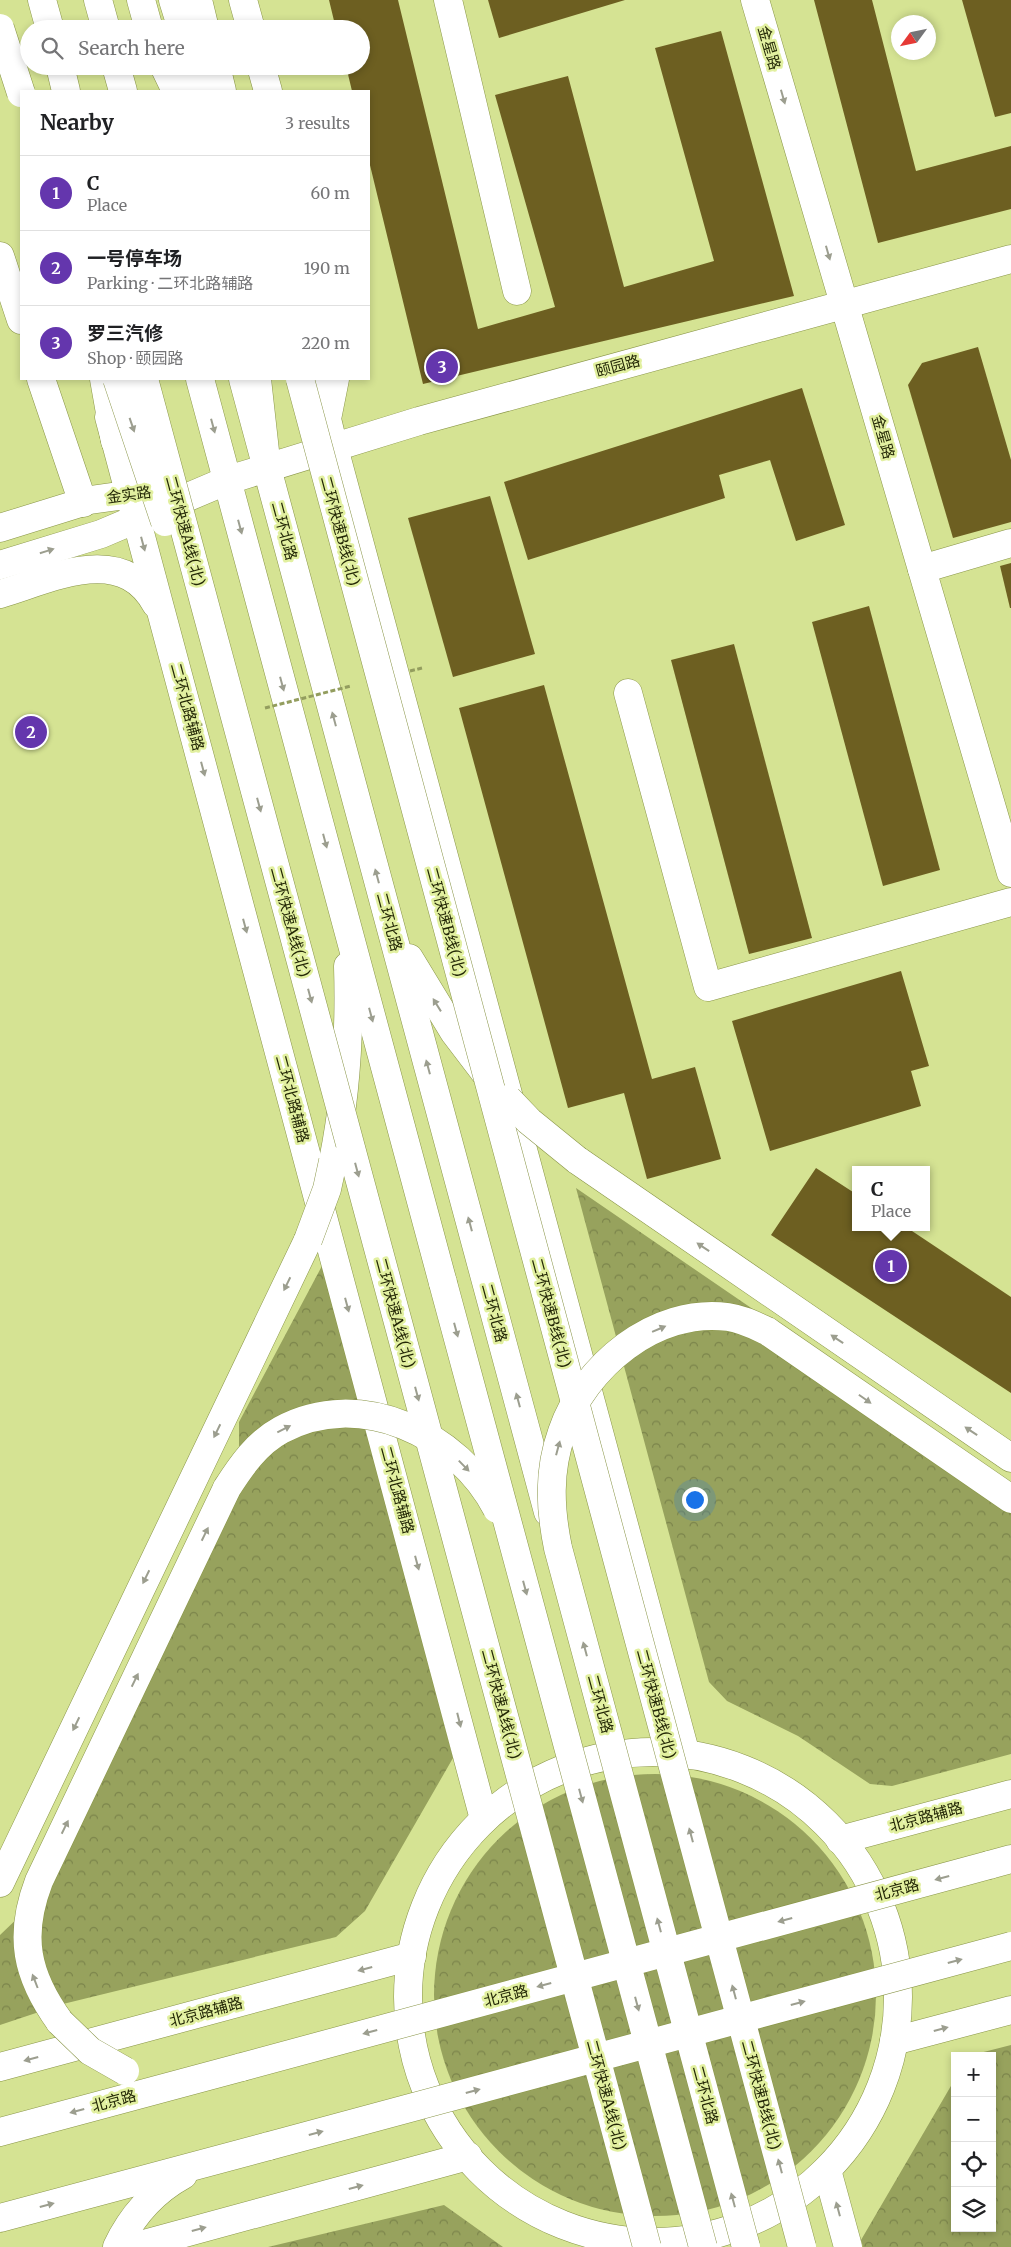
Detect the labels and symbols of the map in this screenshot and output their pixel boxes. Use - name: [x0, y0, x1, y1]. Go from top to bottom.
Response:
- north arrow: [891, 15, 936, 60]
- street label: 金星路: [754, 24, 785, 72]
- one-way arrow: [780, 90, 788, 105]
- one-way arrow: [825, 246, 833, 261]
- pin: 3: [426, 348, 458, 386]
- street label: 颐园路: [594, 351, 642, 381]
- street label: 金星路: [868, 413, 899, 461]
- one-way arrow: [128, 418, 136, 433]
- one-way arrow: [209, 418, 217, 433]
- street label: 二环快速A线(北): [162, 474, 209, 588]
- street label: 二环快速B线(北): [317, 474, 364, 588]
- street label: 金实路: [105, 482, 153, 507]
- street label: 二环北路: [268, 499, 301, 562]
- one-way arrow: [237, 520, 245, 535]
- one-way arrow: [139, 537, 147, 552]
- one-way arrow: [39, 547, 54, 554]
- street label: 二环北路辅路: [167, 661, 208, 753]
- one-way arrow: [279, 677, 287, 692]
- one-way arrow: [330, 712, 338, 727]
- pin: 2: [15, 713, 47, 751]
- one-way arrow: [199, 761, 207, 776]
- one-way arrow: [255, 798, 263, 813]
- one-way arrow: [321, 834, 329, 849]
- street label: 二环快速A线(北): [267, 865, 314, 979]
- street label: 二环快速B线(北): [423, 865, 470, 979]
- one-way arrow: [372, 869, 380, 884]
- street label: 二环北路: [373, 890, 406, 953]
- one-way arrow: [242, 918, 250, 933]
- one-way arrow: [306, 988, 314, 1003]
- one-way arrow: [432, 998, 441, 1011]
- one-way arrow: [368, 1007, 376, 1022]
- street label: 二环北路辅路: [272, 1053, 313, 1145]
- one-way arrow: [424, 1059, 432, 1075]
- one-way arrow: [353, 1162, 361, 1177]
- one-way arrow: [466, 1216, 474, 1231]
- one-way arrow: [696, 1242, 710, 1252]
- pin: 1: [875, 1247, 907, 1285]
- street label: 二环快速A线(北): [372, 1256, 419, 1370]
- street label: 二环快速B线(北): [528, 1256, 575, 1370]
- one-way arrow: [282, 1277, 290, 1291]
- street label: 二环北路: [478, 1281, 511, 1344]
- one-way arrow: [344, 1297, 352, 1312]
- one-way arrow: [452, 1322, 460, 1338]
- one-way arrow: [652, 1324, 666, 1332]
- one-way arrow: [830, 1334, 844, 1344]
- one-way arrow: [413, 1386, 421, 1402]
- one-way arrow: [513, 1392, 521, 1407]
- one-way arrow: [858, 1394, 871, 1404]
- one-way arrow: [212, 1424, 220, 1438]
- one-way arrow: [277, 1425, 292, 1433]
- one-way arrow: [964, 1426, 978, 1436]
- one-way arrow: [554, 1441, 562, 1456]
- street label: 二环北路辅路: [377, 1444, 418, 1536]
- one-way arrow: [458, 1459, 470, 1471]
- your location: [682, 1487, 708, 1513]
- one-way arrow: [201, 1527, 209, 1541]
- one-way arrow: [413, 1555, 421, 1571]
- one-way arrow: [142, 1570, 150, 1584]
- one-way arrow: [522, 1581, 530, 1596]
- one-way arrow: [581, 1642, 589, 1657]
- street label: 二环快速A线(北): [478, 1647, 525, 1761]
- street label: 二环快速B线(北): [633, 1647, 680, 1761]
- street label: 二环北路: [584, 1672, 617, 1735]
- one-way arrow: [131, 1673, 139, 1688]
- one-way arrow: [455, 1712, 463, 1728]
- one-way arrow: [72, 1717, 80, 1731]
- one-way arrow: [578, 1789, 586, 1804]
- street label: 北京路辅路: [887, 1798, 965, 1835]
- one-way arrow: [61, 1820, 69, 1834]
- one-way arrow: [687, 1828, 695, 1843]
- one-way arrow: [934, 1874, 949, 1882]
- street label: 北京路: [873, 1875, 921, 1905]
- one-way arrow: [655, 1917, 663, 1932]
- one-way arrow: [778, 1917, 793, 1925]
- one-way arrow: [948, 1956, 963, 1964]
- one-way arrow: [358, 1965, 373, 1973]
- one-way arrow: [31, 1973, 39, 1988]
- street label: 北京路: [482, 1981, 530, 2011]
- one-way arrow: [536, 1982, 551, 1990]
- one-way arrow: [729, 1985, 737, 2000]
- street label: 北京路辅路: [167, 1993, 245, 2030]
- one-way arrow: [633, 1996, 641, 2011]
- one-way arrow: [791, 1999, 806, 2007]
- one-way arrow: [934, 2024, 949, 2032]
- one-way arrow: [362, 2029, 377, 2037]
- street label: 二环快速A线(北): [583, 2038, 630, 2152]
- street label: 二环快速B线(北): [738, 2038, 785, 2152]
- one-way arrow: [23, 2055, 38, 2063]
- street label: 二环北路: [689, 2063, 722, 2126]
- street label: 北京路: [90, 2086, 138, 2116]
- one-way arrow: [465, 2087, 480, 2095]
- one-way arrow: [69, 2108, 84, 2116]
- one-way arrow: [308, 2129, 323, 2137]
- one-way arrow: [776, 2159, 784, 2174]
- one-way arrow: [348, 2182, 363, 2190]
- one-way arrow: [729, 2192, 737, 2207]
- one-way arrow: [40, 2201, 55, 2209]
- one-way arrow: [833, 2201, 841, 2216]
- one-way arrow: [191, 2225, 206, 2233]

